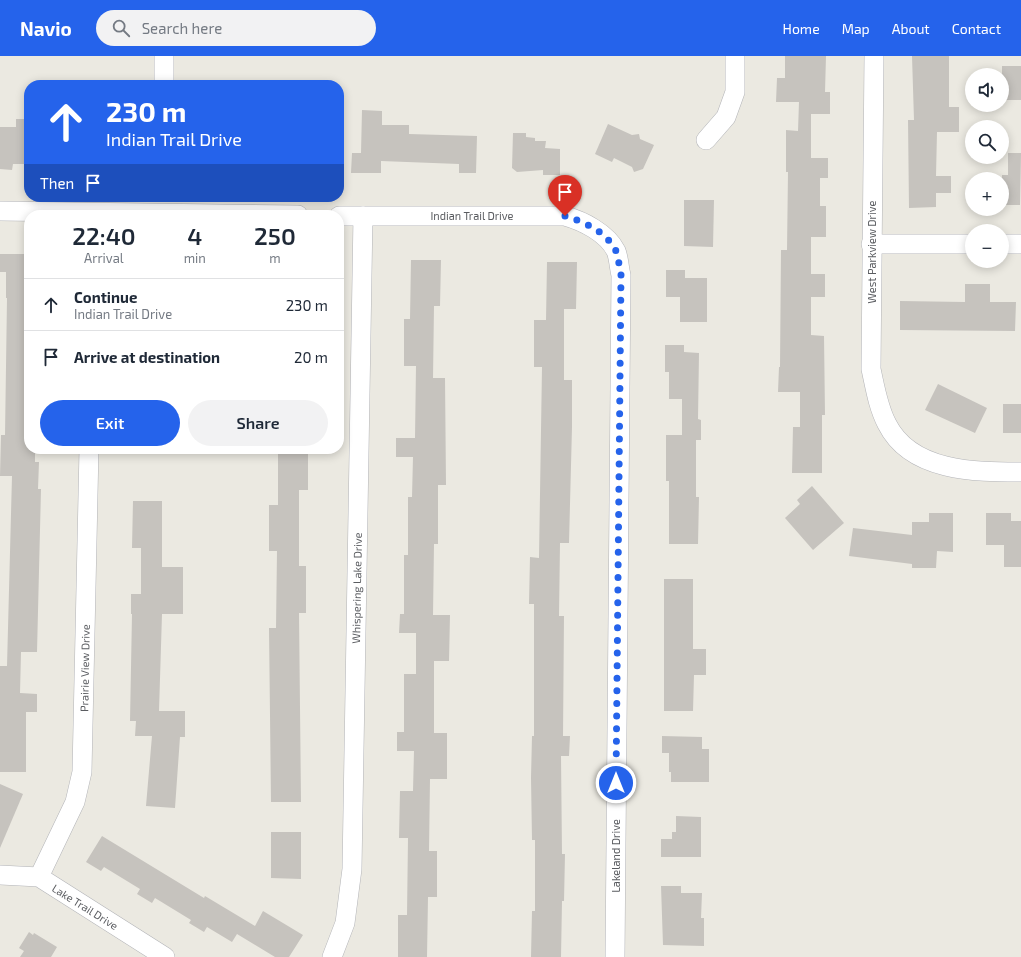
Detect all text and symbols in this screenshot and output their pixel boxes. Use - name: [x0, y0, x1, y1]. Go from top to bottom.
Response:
- search box: [96, 10, 376, 46]
- text: Navio: [20, 17, 72, 40]
- icon: search: [110, 17, 132, 39]
- text: Search here: [142, 19, 222, 37]
- text: Home: [783, 20, 820, 37]
- text: Map: [842, 20, 870, 37]
- text: About: [892, 20, 930, 37]
- text: Contact: [952, 20, 1001, 37]
- map controls: [965, 68, 1009, 268]
- button: sound: [965, 68, 1009, 112]
- text: 230 m: [106, 94, 187, 128]
- icon: ahead: [40, 96, 92, 148]
- button: search: [965, 120, 1009, 164]
- text: Indian Trail Drive: [106, 128, 242, 150]
- icon: arrive: [82, 172, 104, 194]
- button: +: [965, 172, 1009, 216]
- text: Then: [40, 174, 74, 192]
- pin: [548, 175, 582, 216]
- icon: arrive: [554, 181, 576, 203]
- street label: West Parkview Drive: [865, 201, 878, 303]
- street label: Indian Trail Drive: [430, 209, 514, 222]
- text: 22:40: [72, 221, 136, 250]
- text: 4: [187, 221, 202, 250]
- text: 250: [254, 221, 296, 250]
- button: −: [965, 224, 1009, 268]
- text: Arrival: [84, 250, 124, 266]
- text: min: [184, 250, 206, 266]
- text: m: [269, 250, 281, 266]
- text: Continue: [74, 288, 137, 306]
- icon: ahead: [40, 294, 62, 316]
- text: 230 m: [286, 296, 328, 314]
- text: Indian Trail Drive: [74, 306, 172, 322]
- icon: arrive: [40, 346, 62, 368]
- text: Arrive at destination: [74, 348, 220, 366]
- text: 20 m: [294, 348, 328, 366]
- button: Exit: [40, 400, 180, 446]
- button: Share: [188, 400, 328, 446]
- street label: Whispering Lake Drive: [349, 532, 364, 644]
- street label: Prairie View Drive: [77, 624, 92, 712]
- position arrow: [595, 762, 637, 804]
- street label: Lakeland Drive: [609, 819, 622, 893]
- street label: Lake Trail Drive: [50, 881, 121, 932]

